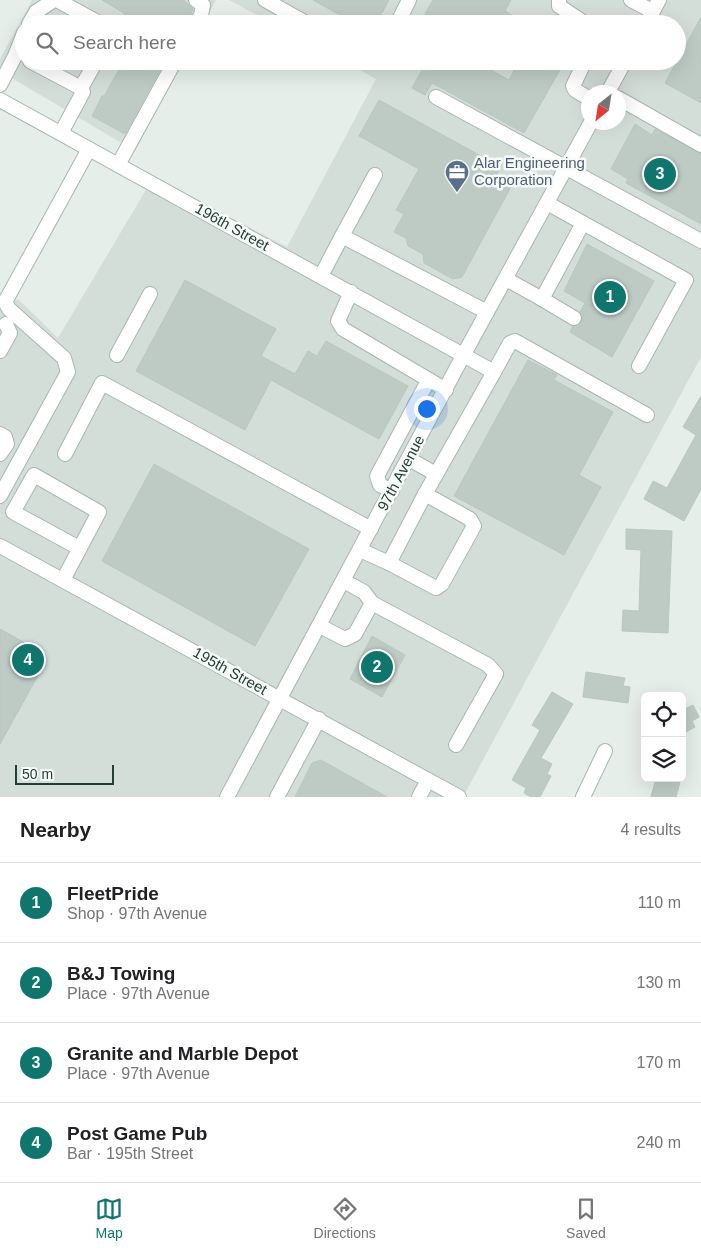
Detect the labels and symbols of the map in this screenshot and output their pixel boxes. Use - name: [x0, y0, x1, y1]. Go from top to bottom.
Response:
- north arrow: [581, 85, 626, 130]
- place label: Alar Engineering Corporation: [474, 154, 585, 188]
- pin: 3: [644, 155, 676, 193]
- office icon: Alar Engineering Corporation: [444, 159, 470, 193]
- street label: 196th Street: [192, 199, 273, 254]
- pin: 1: [594, 278, 626, 316]
- your location: [414, 396, 440, 422]
- street label: 97th Avenue: [374, 432, 428, 513]
- pin: 4: [12, 641, 44, 679]
- street label: 195th Street: [190, 643, 271, 698]
- pin: 2: [361, 648, 393, 686]
- scale bar: [15, 762, 114, 785]

